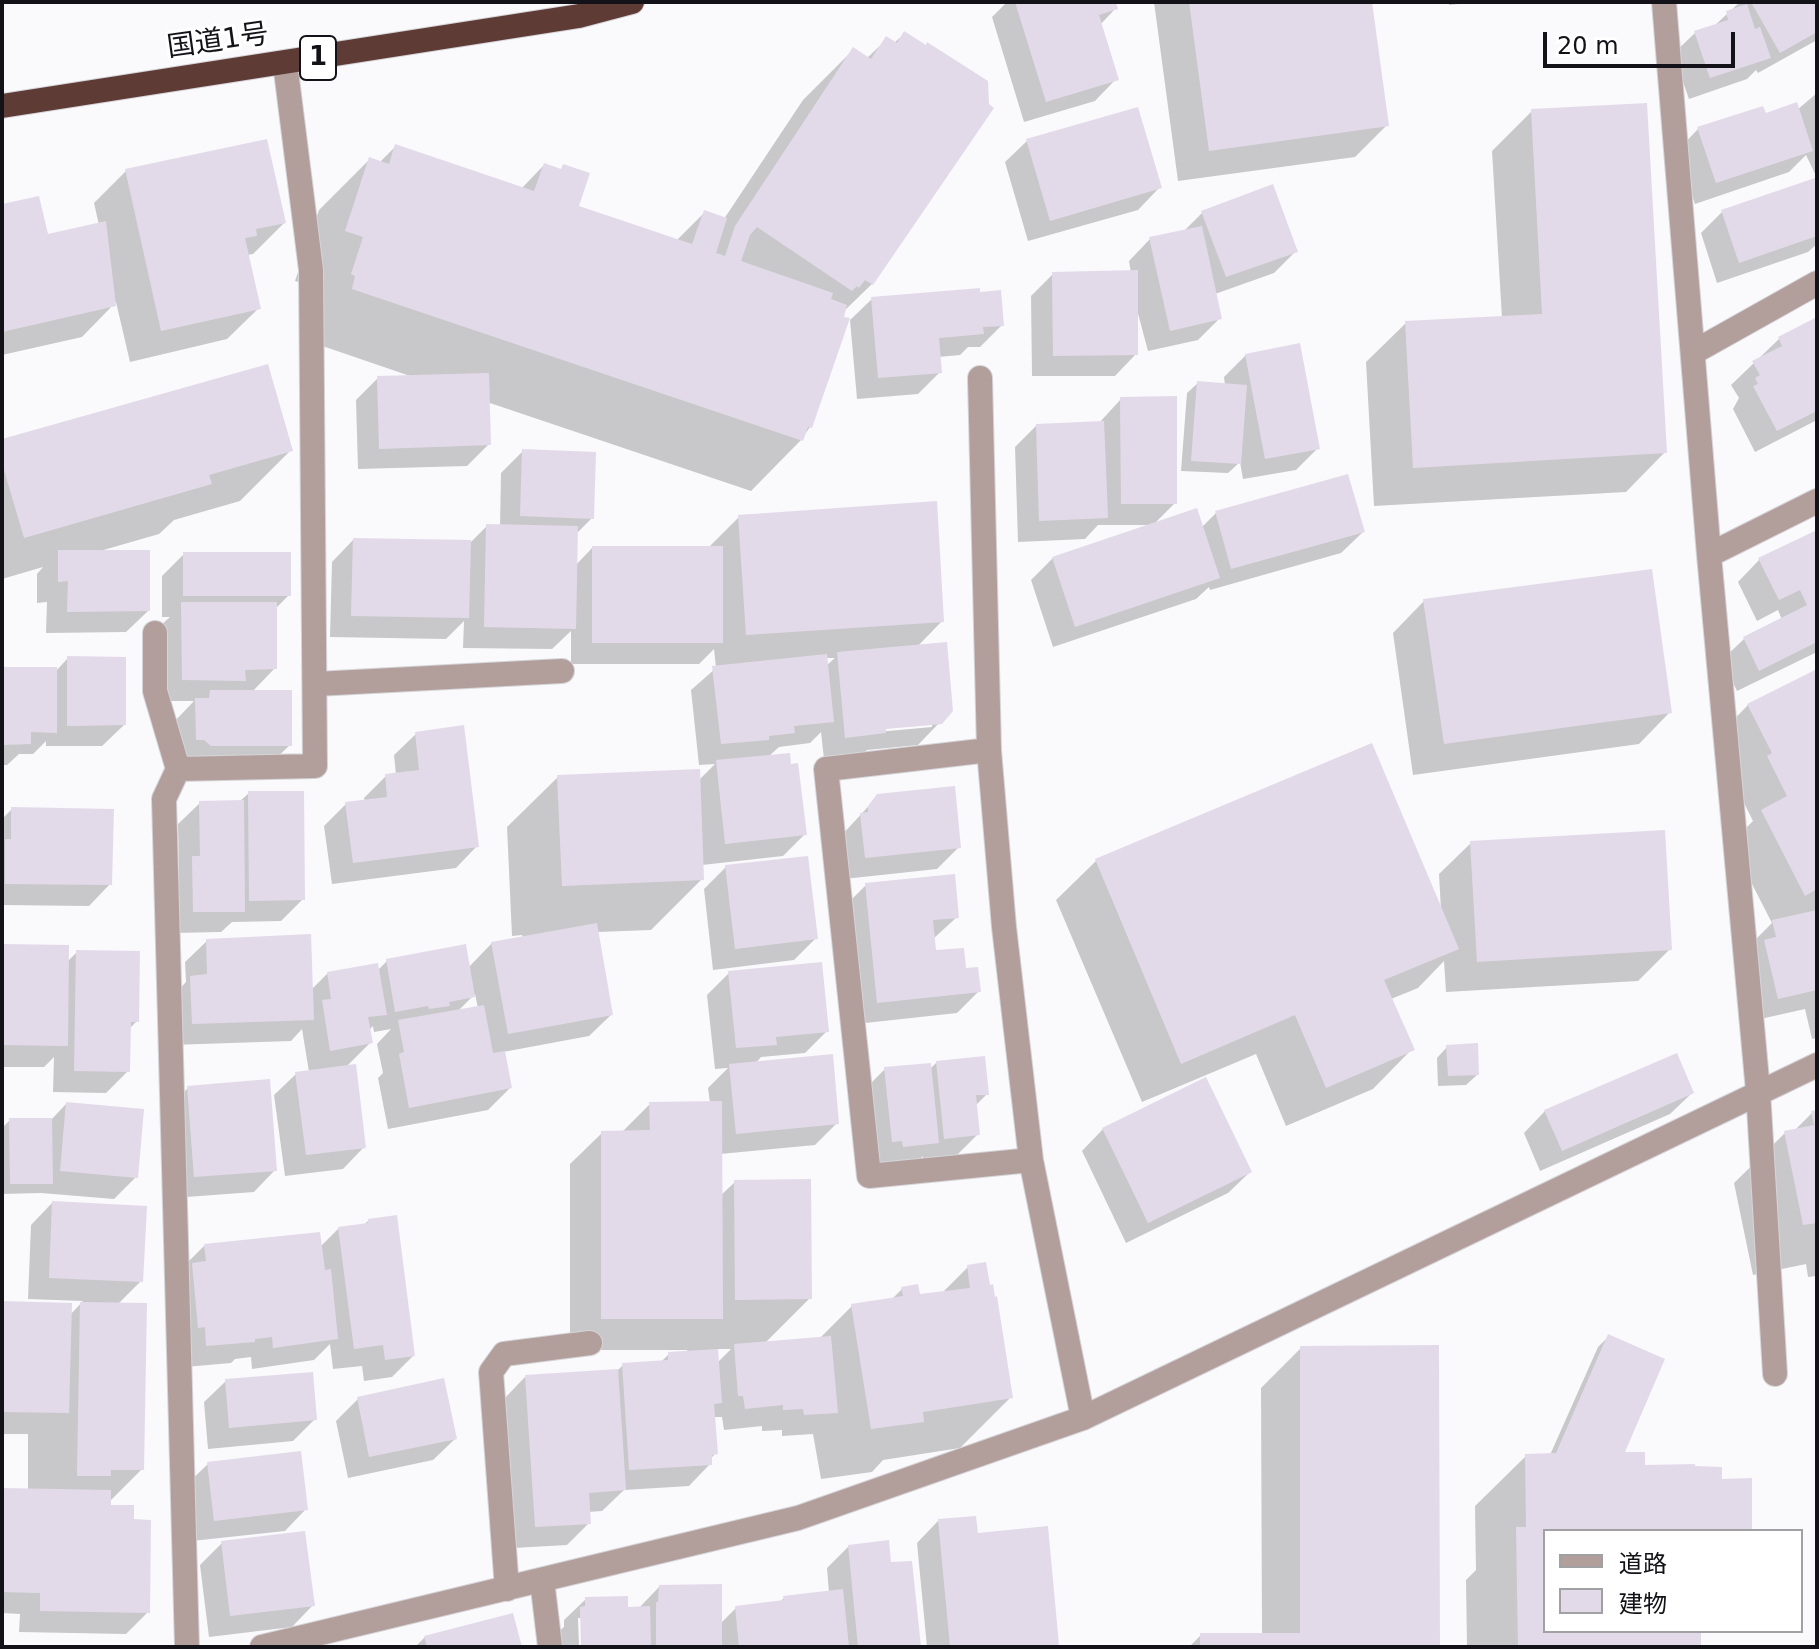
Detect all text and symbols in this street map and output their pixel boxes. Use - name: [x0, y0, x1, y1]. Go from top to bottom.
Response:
- scale bar: [1547, 16, 1739, 66]
- street label: 国道1号: [165, 18, 271, 66]
- text: 20 m: [1557, 32, 1619, 60]
- road number: 1: [300, 36, 336, 80]
- legend: [1543, 1529, 1803, 1633]
- text: 道路: [1619, 1550, 1667, 1578]
- text: 建物: [1619, 1590, 1667, 1618]

